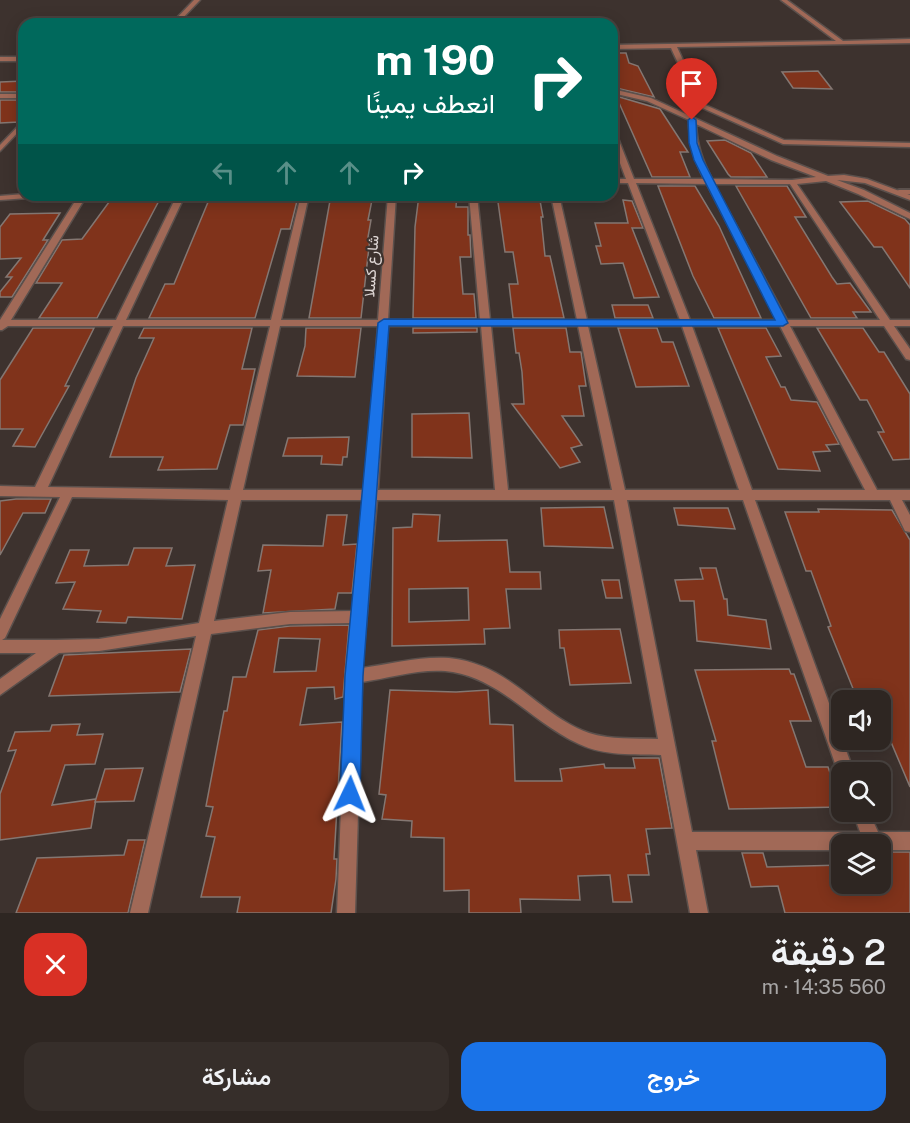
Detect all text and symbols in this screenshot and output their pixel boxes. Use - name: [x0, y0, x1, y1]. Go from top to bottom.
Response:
- text: 190 m: [375, 35, 495, 84]
- icon: right: [516, 42, 594, 120]
- pin: [666, 58, 717, 120]
- icon: arrive: [675, 67, 708, 100]
- text: انعطف يمينًا: [366, 87, 495, 119]
- icon: left: [207, 156, 240, 189]
- icon: ahead: [270, 156, 303, 189]
- icon: ahead: [333, 156, 366, 189]
- icon: right: [396, 156, 429, 189]
- street label: شارع كسلا: [360, 234, 385, 298]
- map controls: [831, 690, 891, 894]
- button: sound: [831, 690, 891, 750]
- position arrow: [318, 762, 382, 826]
- button: search: [831, 762, 891, 822]
- button: layers: [831, 834, 891, 894]
- text: 2 دقيقة: [771, 931, 886, 973]
- button: close: [24, 933, 87, 996]
- text: 560 m · 14:35: [762, 975, 886, 999]
- button: مشاركة: [24, 1042, 449, 1111]
- button: خروج: [461, 1042, 886, 1111]

